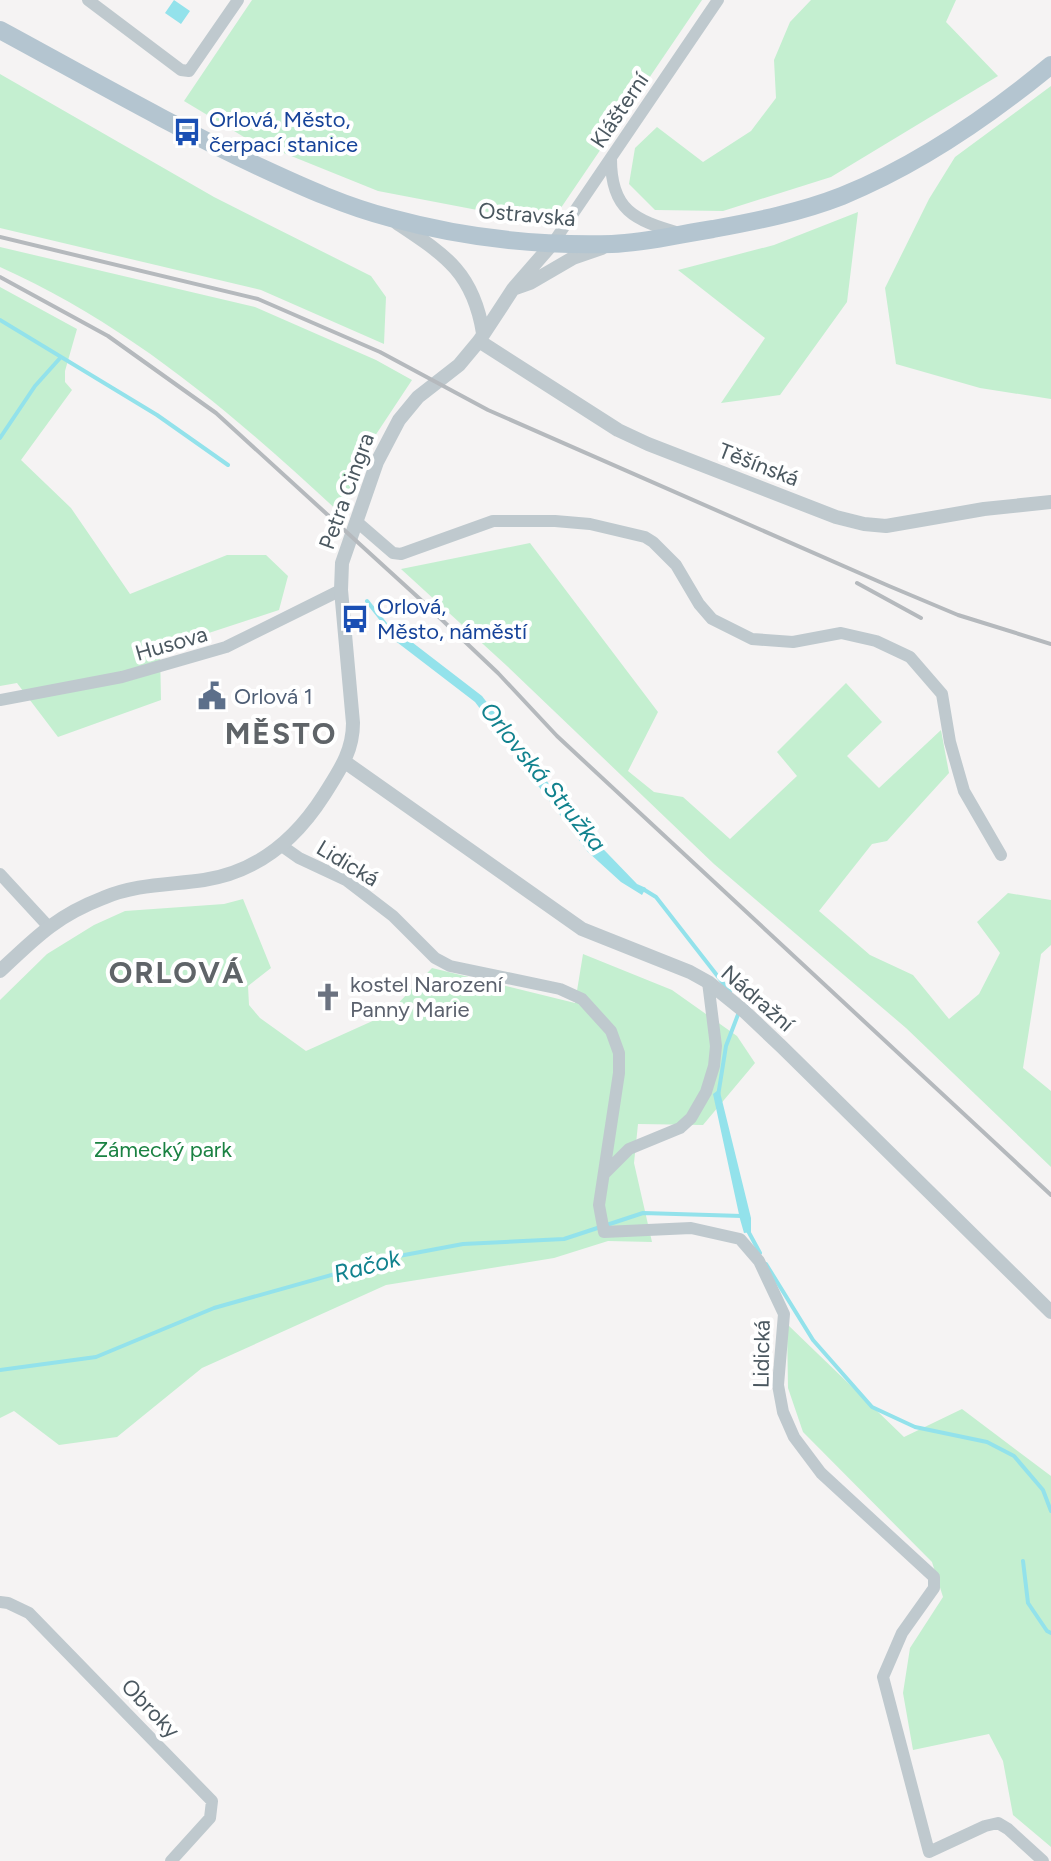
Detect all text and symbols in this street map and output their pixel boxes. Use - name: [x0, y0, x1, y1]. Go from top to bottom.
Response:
- street label: Klášterní: [584, 67, 655, 153]
- place label: Orlová, Město, čerpací stanice: [209, 106, 358, 158]
- bus stop icon: Orlová, Město, čerpací stanice: [172, 117, 202, 147]
- street label: Ostravská: [477, 197, 577, 232]
- street label: Petra Cingra: [313, 429, 380, 553]
- street label: Těšínská: [715, 437, 803, 492]
- place label: Orlová, Město, náměstí: [377, 593, 528, 645]
- bus stop icon: Orlová, Město, náměstí: [340, 604, 370, 634]
- street label: Husova: [132, 620, 210, 667]
- public building icon: Orlová 1: [197, 681, 227, 711]
- place label: Orlová 1: [234, 683, 313, 710]
- water label: Orlovská Stružka: [474, 696, 612, 857]
- district label: MĚSTO: [225, 715, 337, 752]
- street label: Lidická: [312, 834, 384, 893]
- district label: ORLOVÁ: [109, 954, 245, 991]
- street label: Nádražní: [716, 959, 800, 1038]
- place label: kostel Narození Panny Marie: [350, 971, 504, 1023]
- church icon: kostel Narození Panny Marie: [313, 982, 343, 1012]
- park label: Zámecký park: [94, 1136, 232, 1163]
- water label: Račok: [330, 1242, 405, 1288]
- street label: Lidická: [747, 1320, 776, 1388]
- street label: Obroky: [116, 1673, 186, 1744]

